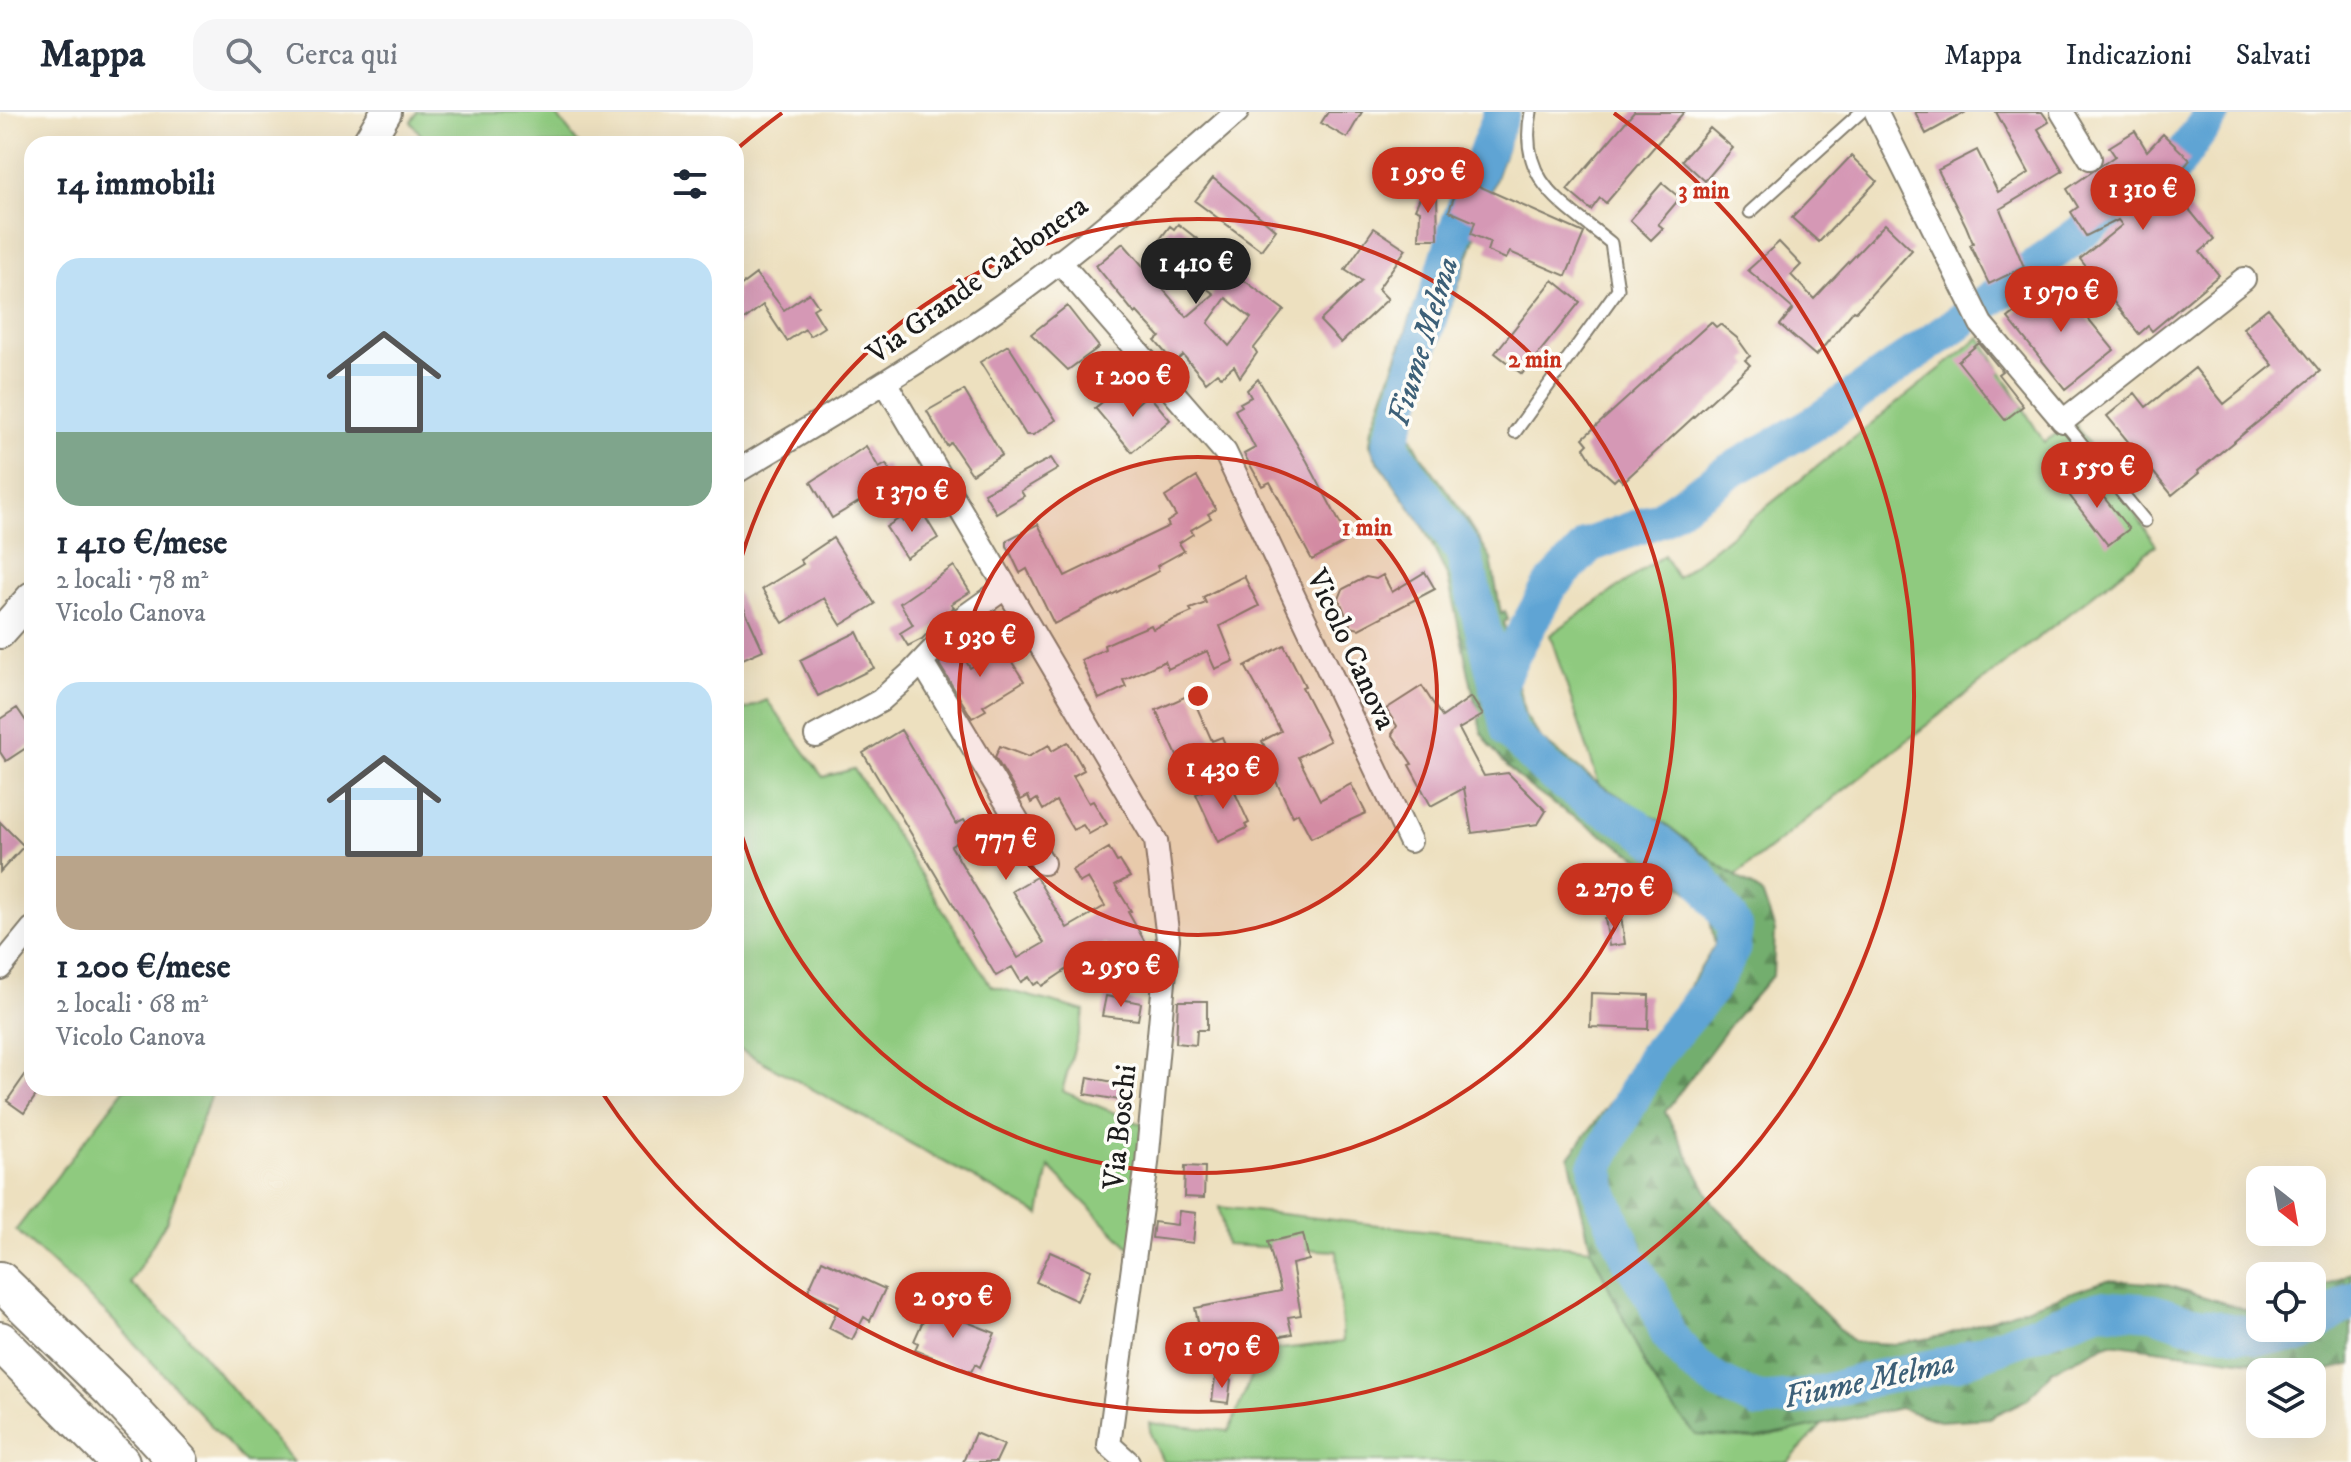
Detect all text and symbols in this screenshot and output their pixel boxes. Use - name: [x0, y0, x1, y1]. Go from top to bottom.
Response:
- search box: [193, 19, 753, 91]
- text: Mappa: [40, 31, 145, 79]
- icon: search: [221, 33, 265, 77]
- text: Cerca qui: [285, 37, 398, 74]
- text: Mappa: [1944, 38, 2022, 73]
- text: Indicazioni: [2066, 38, 2192, 73]
- text: Salvati: [2236, 38, 2311, 73]
- pin: 1 950 €: [1354, 147, 1502, 215]
- text: 1 950 €: [1390, 156, 1466, 189]
- icon: filters: [668, 162, 712, 206]
- text: 14 immobili: [56, 163, 215, 205]
- pin: 1 310 €: [2069, 164, 2217, 232]
- text: 1 310 €: [2108, 173, 2178, 206]
- text: 3 min: [1679, 176, 1730, 206]
- street label: Via Grande Carbonera: [859, 187, 1096, 373]
- pin: 1 410 €: [1122, 238, 1270, 306]
- text: 1 410 €: [1159, 247, 1233, 280]
- water label: Fiume Melma: [1379, 253, 1468, 431]
- pin: 1 970 €: [1987, 266, 2135, 334]
- text: 1 970 €: [2023, 275, 2099, 308]
- icon: home: [312, 310, 456, 454]
- text: 2 min: [1508, 345, 1562, 375]
- pin: 1 200 €: [1059, 351, 1207, 419]
- text: 1 200 €: [1095, 360, 1171, 393]
- pin: 1 550 €: [2023, 442, 2171, 510]
- text: 1 550 €: [2059, 451, 2135, 484]
- pin: 1 370 €: [838, 466, 986, 534]
- text: 1 370 €: [875, 475, 949, 508]
- text: 1 min: [1342, 513, 1393, 543]
- text: 1 410 €/mese: [56, 522, 227, 564]
- street label: Vicolo Canova: [1297, 563, 1404, 736]
- text: 2 locali · 78 m²: [56, 564, 208, 597]
- text: Vicolo Canova: [56, 597, 206, 630]
- pin: 1 930 €: [906, 611, 1054, 679]
- text: 1 930 €: [944, 620, 1016, 653]
- centre of rings: [1184, 682, 1212, 710]
- icon: home: [312, 734, 456, 878]
- pin: 1 430 €: [1149, 743, 1297, 811]
- text: 1 430 €: [1186, 752, 1260, 785]
- pin: 777 €: [950, 814, 1062, 882]
- text: 777 €: [975, 823, 1037, 856]
- pin: 2 270 €: [1541, 863, 1689, 931]
- text: 2 270 €: [1576, 872, 1655, 905]
- pin: 2 950 €: [1047, 941, 1195, 1009]
- text: 1 200 €/mese: [56, 946, 230, 988]
- text: 2 950 €: [1081, 950, 1161, 983]
- text: 2 locali · 68 m²: [56, 988, 208, 1021]
- text: Vicolo Canova: [56, 1021, 206, 1054]
- street label: Via Boschi: [1095, 1063, 1145, 1193]
- north arrow: [2246, 1166, 2326, 1246]
- map controls: [2246, 1166, 2326, 1438]
- button: locate: [2246, 1262, 2326, 1342]
- pin: 2 050 €: [879, 1272, 1027, 1340]
- text: 2 050 €: [913, 1281, 993, 1314]
- pin: 1 070 €: [1148, 1322, 1296, 1390]
- text: 1 070 €: [1183, 1331, 1261, 1364]
- water label: Fiume Melma: [1780, 1343, 1959, 1419]
- button: layers: [2246, 1358, 2326, 1438]

